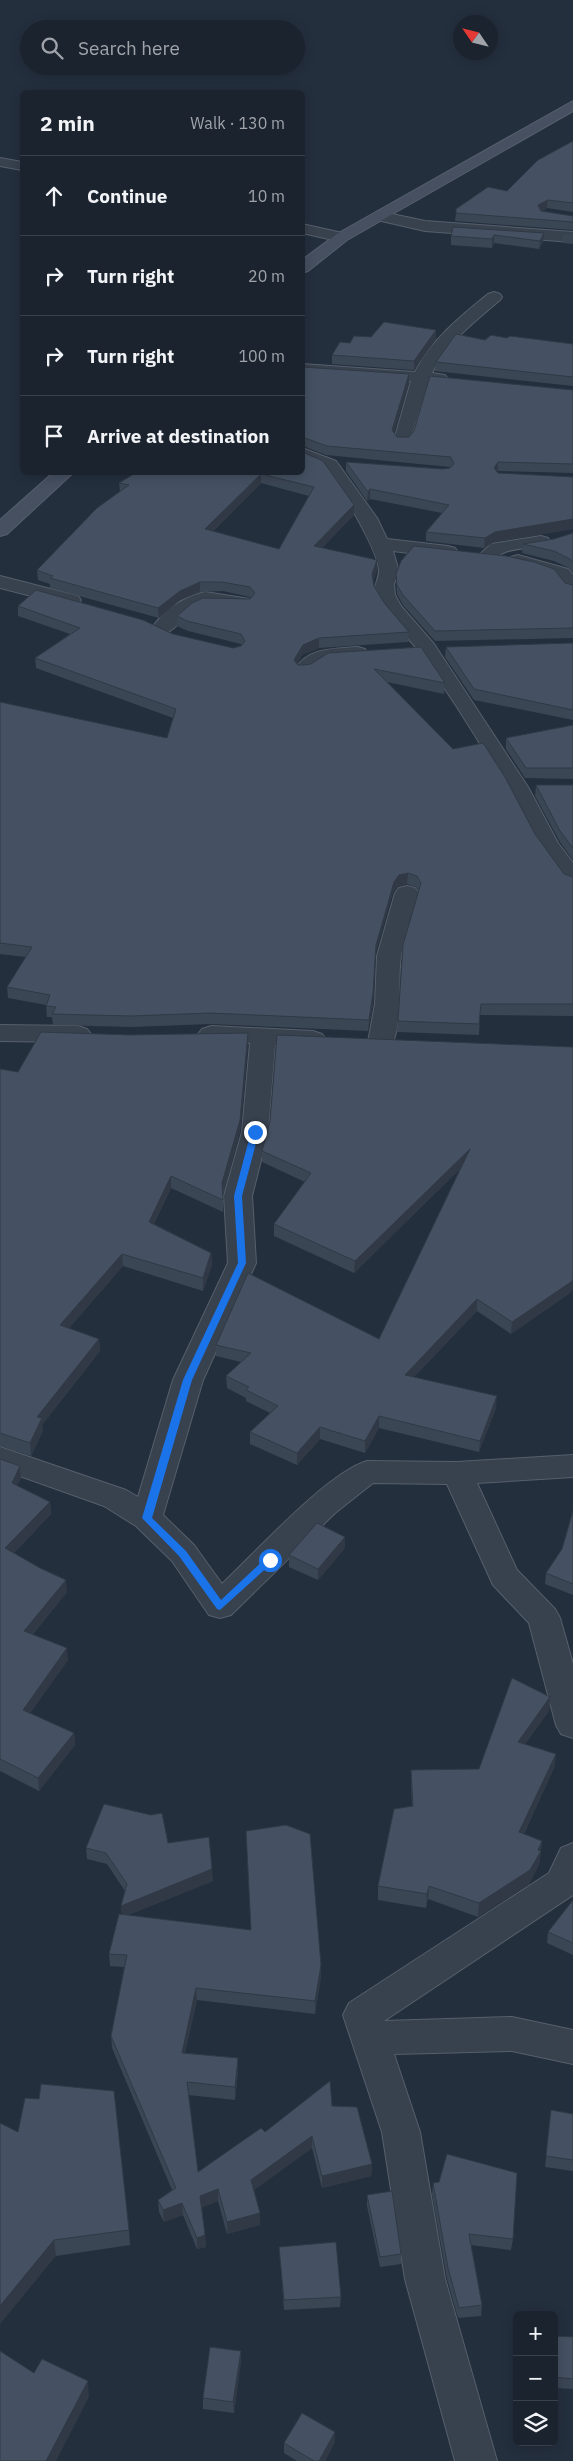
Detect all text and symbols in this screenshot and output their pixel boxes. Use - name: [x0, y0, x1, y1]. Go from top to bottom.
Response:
- north arrow: [453, 15, 498, 60]
- search box: [20, 20, 305, 75]
- icon: search: [38, 34, 66, 62]
- text: Search here: [78, 36, 180, 60]
- text: 2 min: [40, 109, 95, 137]
- text: Walk · 130 m: [190, 113, 285, 133]
- icon: ahead: [40, 182, 68, 210]
- text: Continue: [87, 184, 167, 208]
- text: 10 m: [248, 186, 285, 206]
- icon: right: [40, 262, 68, 290]
- text: Turn right: [87, 264, 174, 288]
- text: 20 m: [248, 266, 285, 286]
- icon: right: [40, 342, 68, 370]
- text: Turn right: [87, 344, 174, 368]
- text: 100 m: [238, 346, 285, 366]
- icon: arrive: [40, 422, 68, 450]
- text: Arrive at destination: [87, 424, 270, 448]
- route end: [244, 1121, 267, 1144]
- route start: [259, 1549, 282, 1572]
- map controls: [513, 2311, 558, 2446]
- button: +: [513, 2311, 558, 2356]
- button: −: [513, 2356, 558, 2401]
- button: layers: [513, 2401, 558, 2446]

